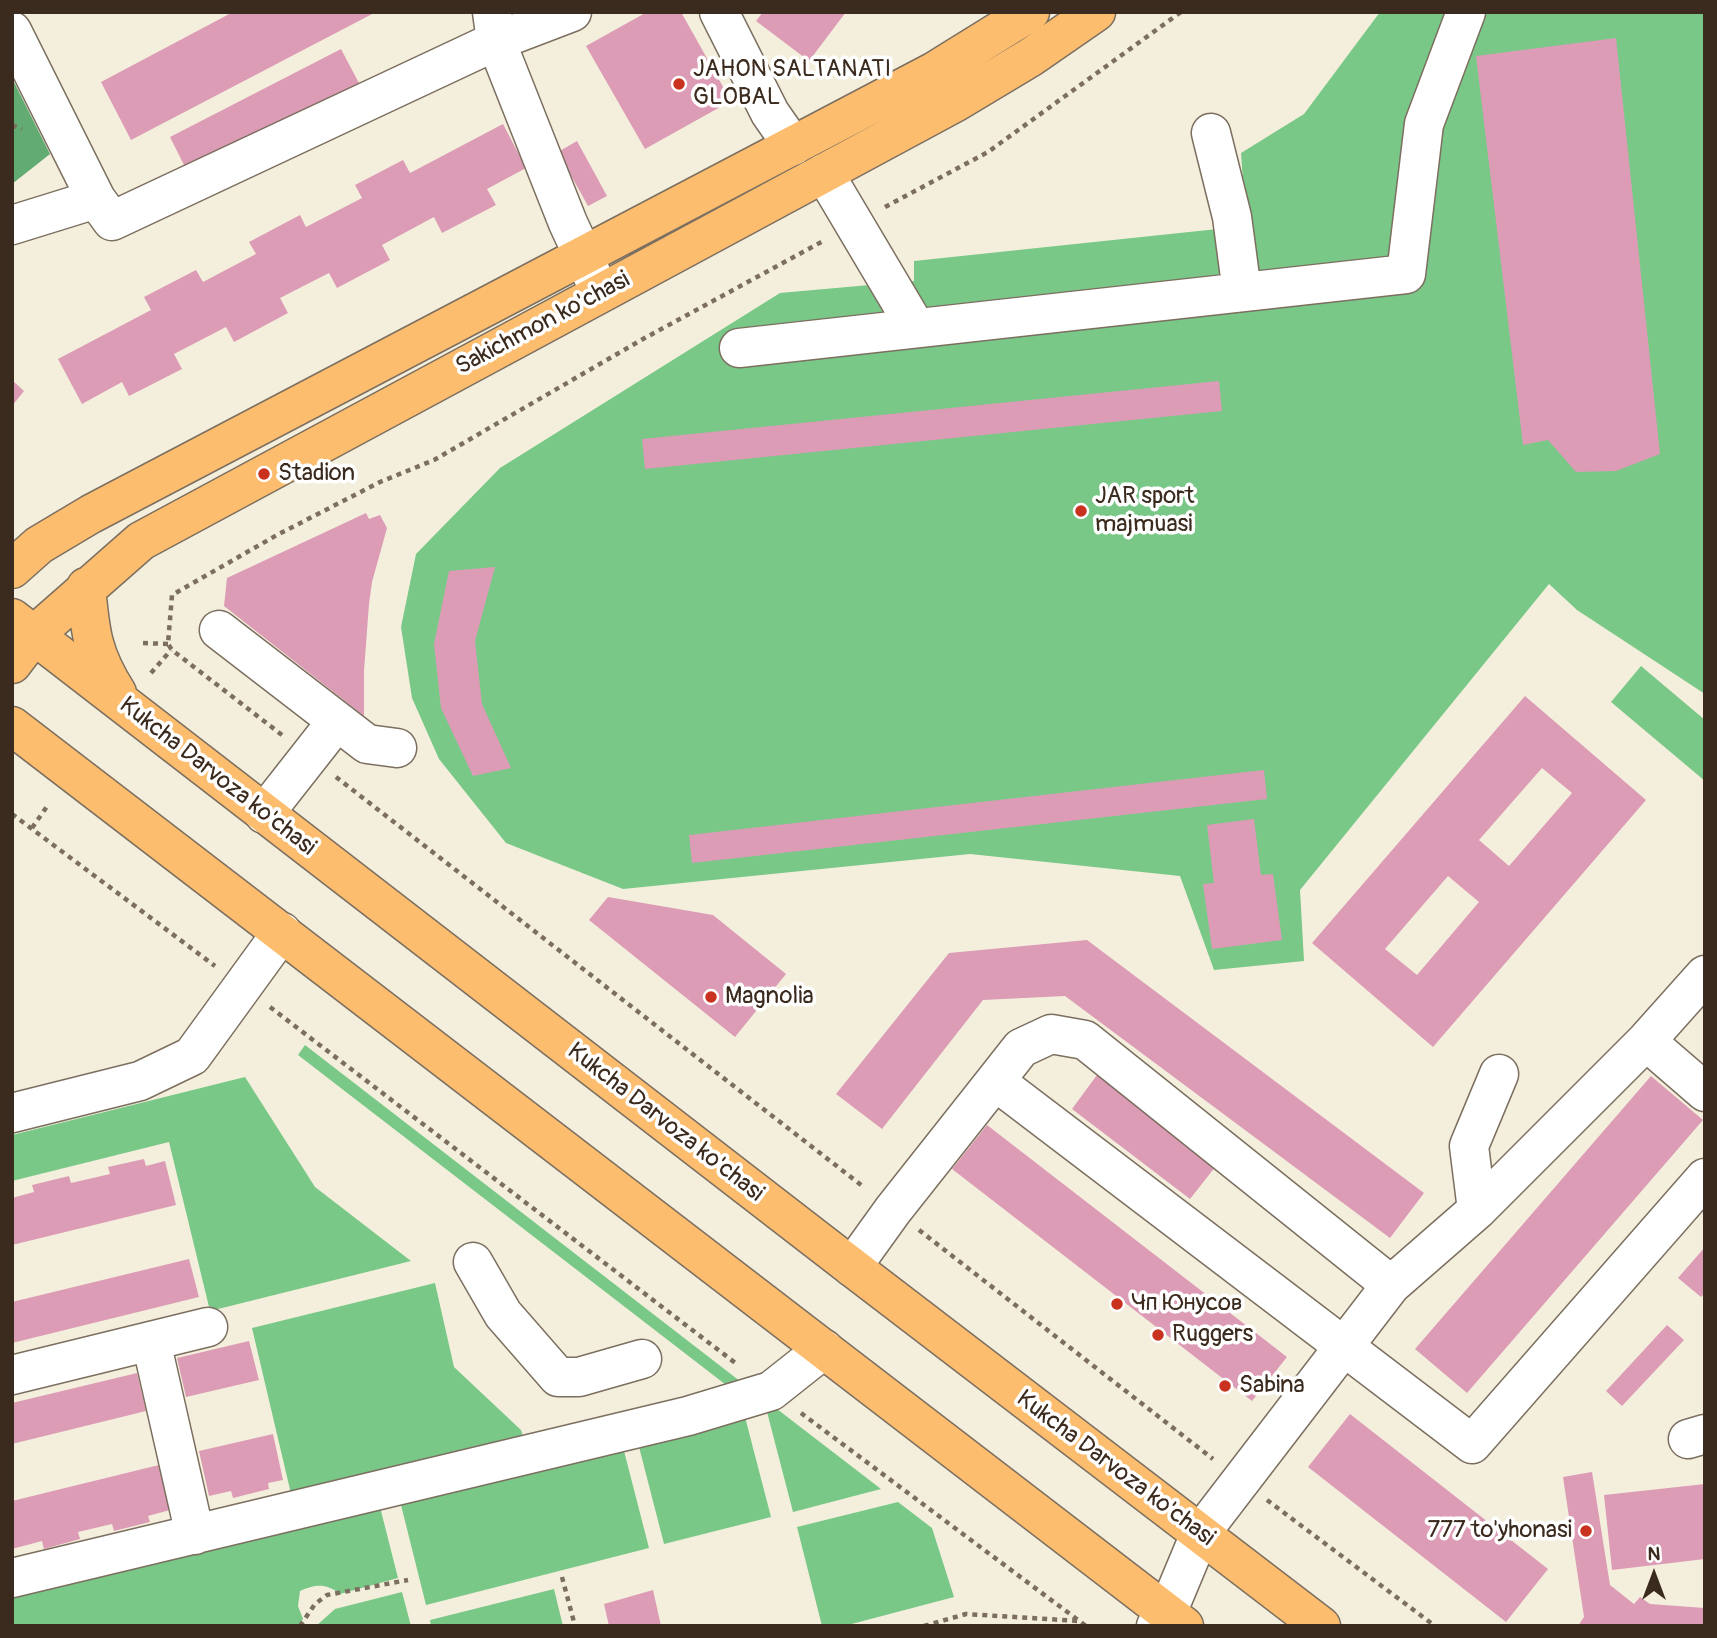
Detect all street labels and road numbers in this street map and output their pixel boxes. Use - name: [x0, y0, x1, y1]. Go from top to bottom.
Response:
- street label: Sakichmon ko'chasi: [451, 266, 635, 382]
- street label: Kukcha Darvoza ko'chasi: [113, 691, 321, 863]
- street label: Kukcha Darvoza ko'chasi: [561, 1037, 769, 1209]
- street label: Kukcha Darvoza ko'chasi: [1010, 1385, 1220, 1553]

